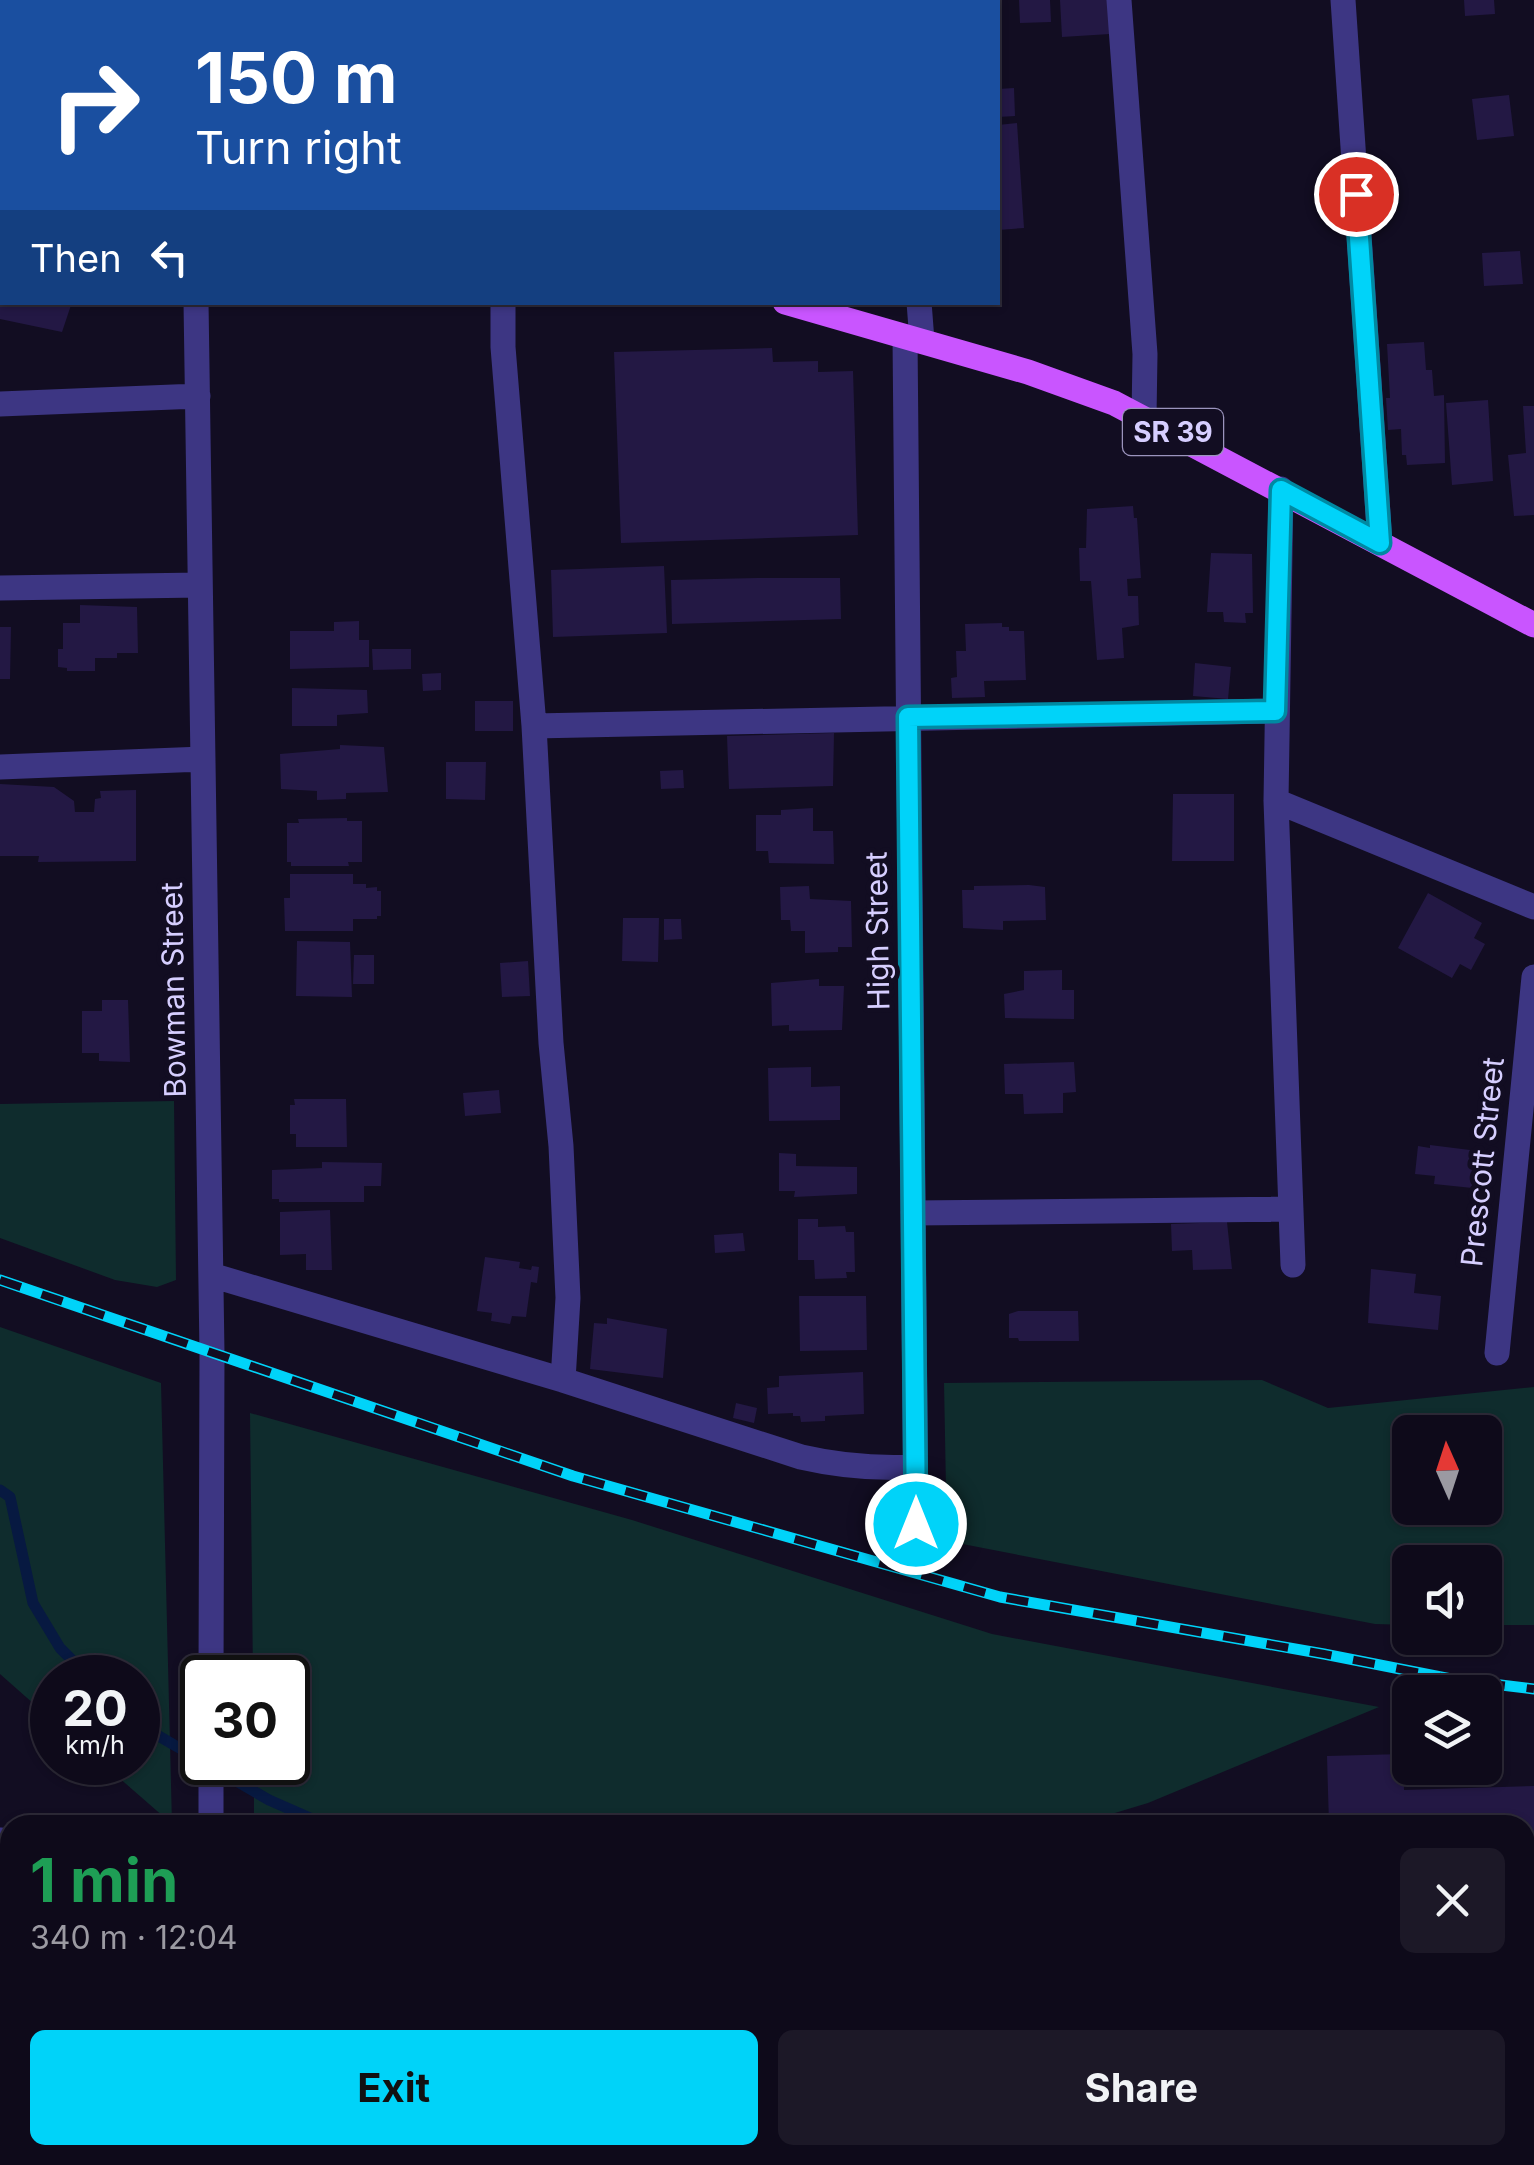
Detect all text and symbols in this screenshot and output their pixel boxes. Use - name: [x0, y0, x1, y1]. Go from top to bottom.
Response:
- text: 150 m: [195, 35, 398, 120]
- icon: right: [30, 40, 160, 170]
- text: Turn right: [195, 120, 402, 175]
- pin: [1314, 152, 1399, 237]
- icon: arrive: [1329, 167, 1384, 222]
- icon: left: [142, 230, 197, 285]
- text: Then: [30, 235, 122, 281]
- road number: SR 39: [1123, 409, 1223, 455]
- street label: High Street: [858, 851, 896, 1011]
- street label: Bowman Street: [153, 882, 193, 1098]
- street label: Prescott Street: [1453, 1055, 1511, 1268]
- north arrow: [1392, 1415, 1502, 1525]
- map controls: [1392, 1415, 1502, 1785]
- position arrow: [864, 1472, 968, 1576]
- button: sound: [1392, 1545, 1502, 1655]
- speed limit sign: 30: [180, 1655, 310, 1785]
- button: layers: [1392, 1675, 1502, 1785]
- text: 20: [62, 1678, 128, 1738]
- text: km/h: [65, 1730, 125, 1760]
- text: 1 min: [30, 1844, 178, 1916]
- button: close: [1400, 1848, 1505, 1953]
- text: 340 m · 12:04: [30, 1918, 237, 1957]
- button: Exit: [30, 2030, 758, 2145]
- button: Share: [778, 2030, 1505, 2145]

